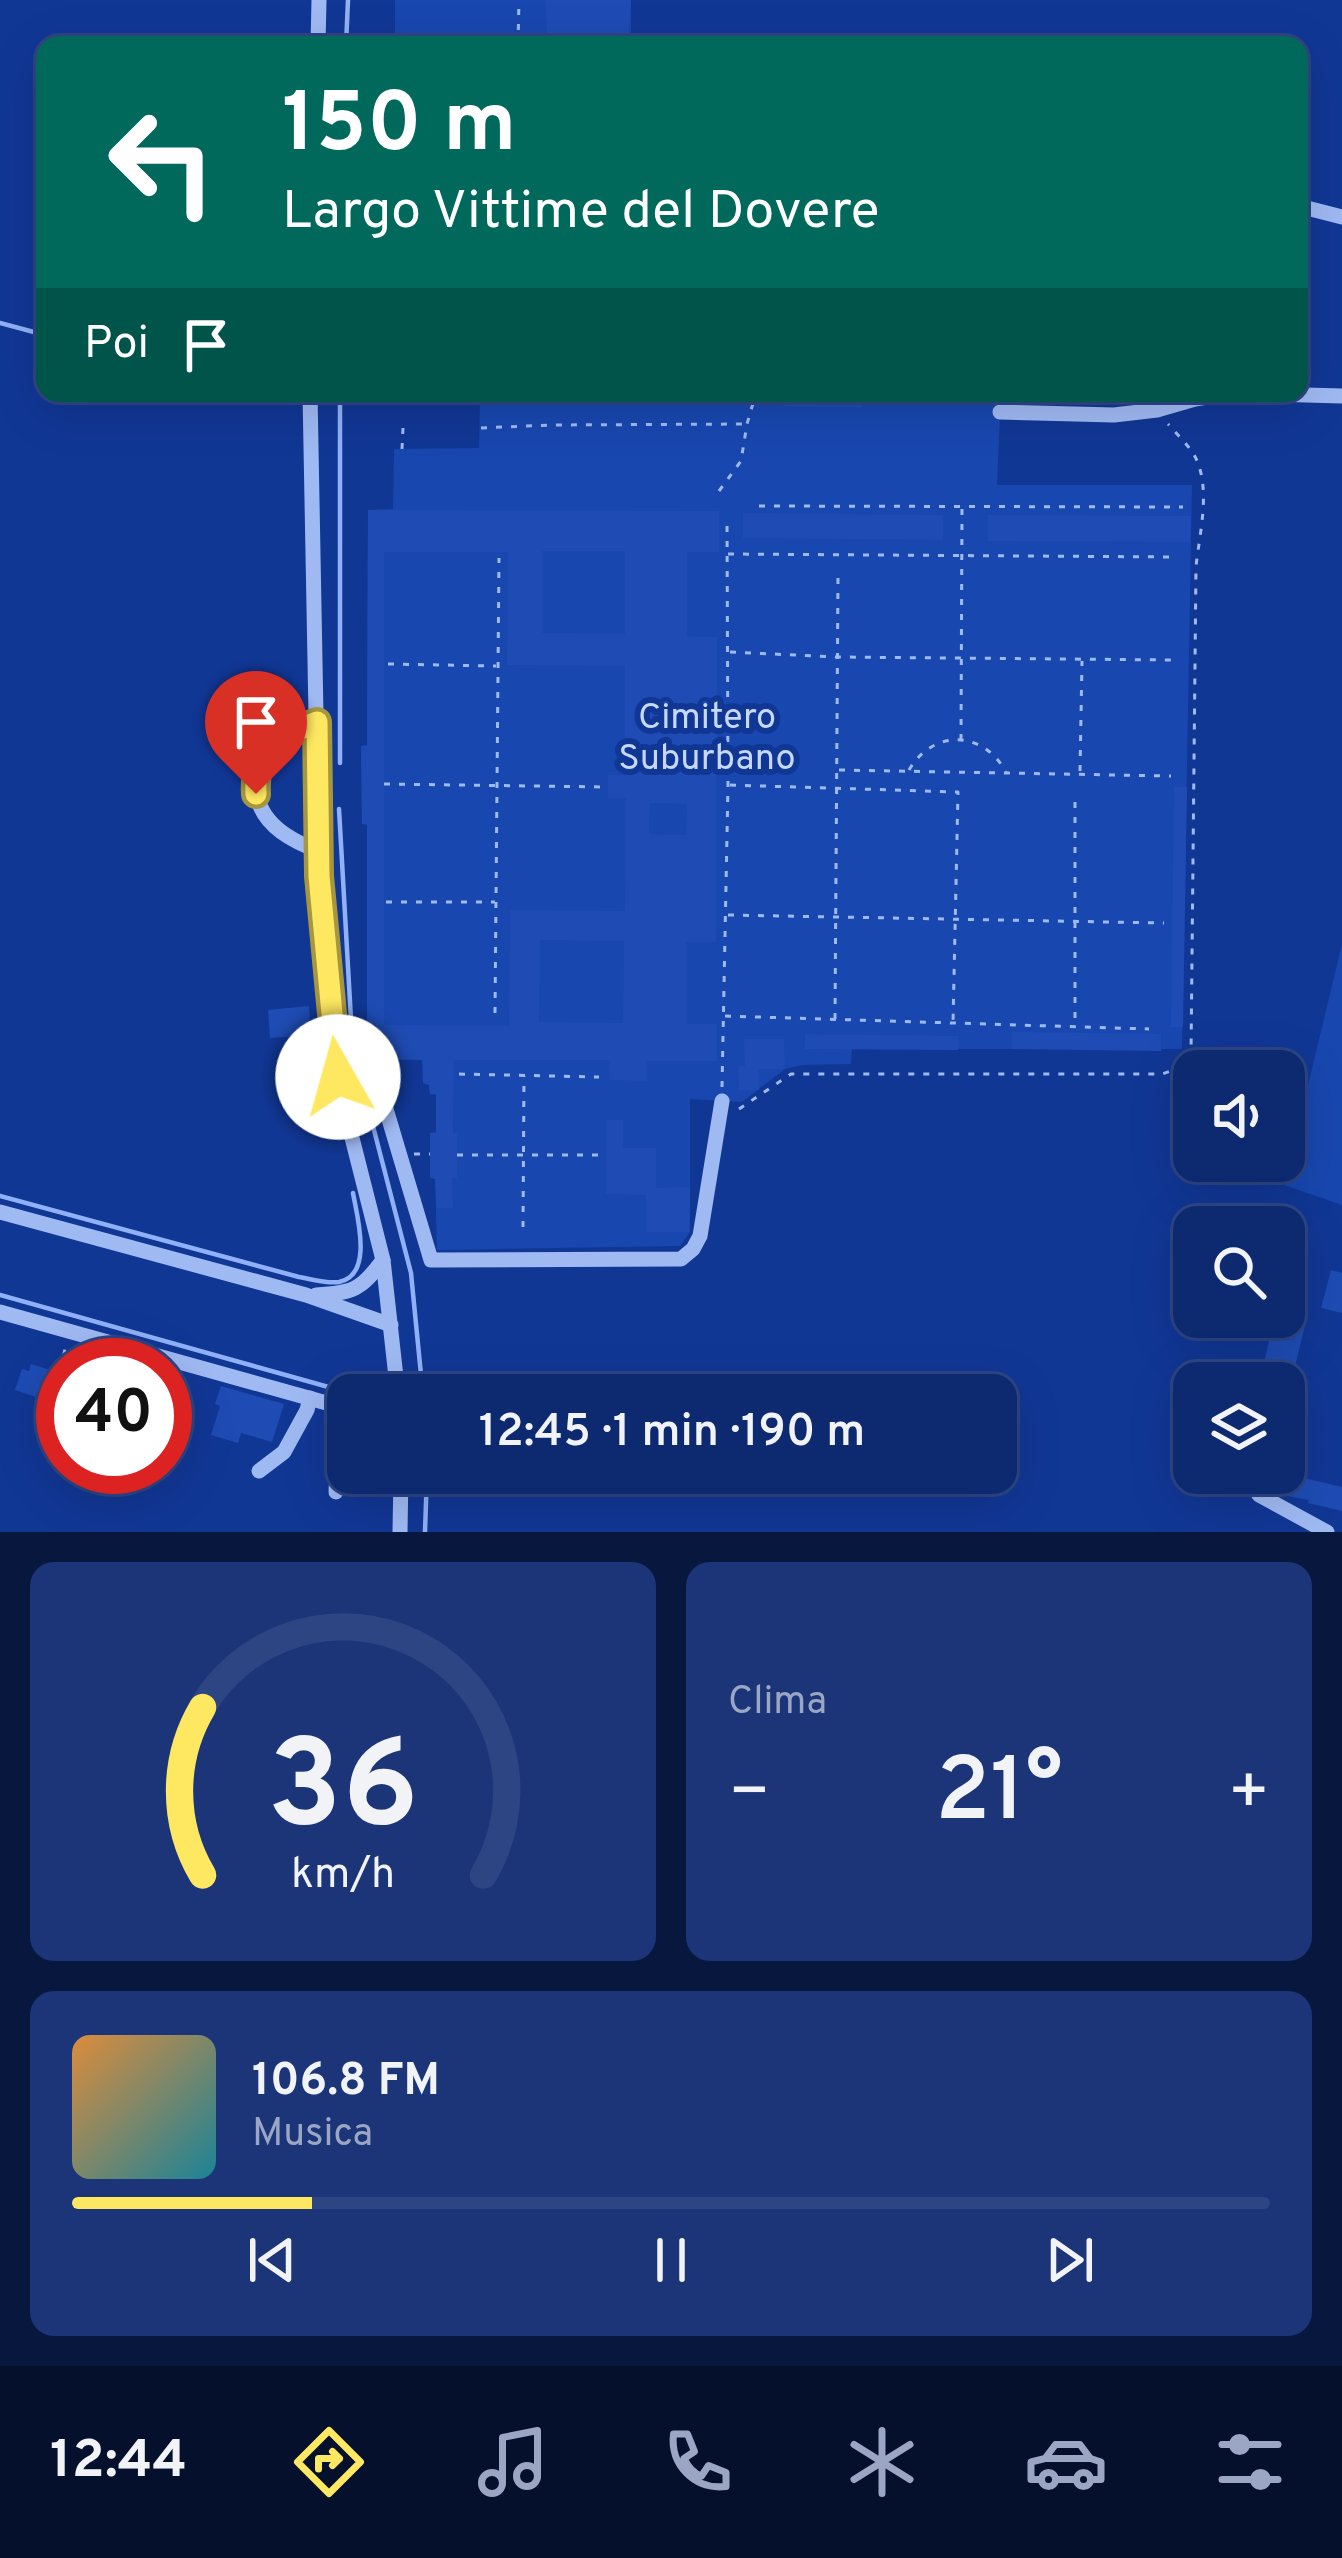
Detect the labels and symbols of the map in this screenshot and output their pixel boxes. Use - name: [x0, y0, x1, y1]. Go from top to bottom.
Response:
- pin: [205, 671, 307, 794]
- park label: Cimitero Suburbano: [618, 696, 796, 783]
- position arrow: [275, 1014, 401, 1140]
- speed limit sign: 40: [36, 1338, 192, 1494]

